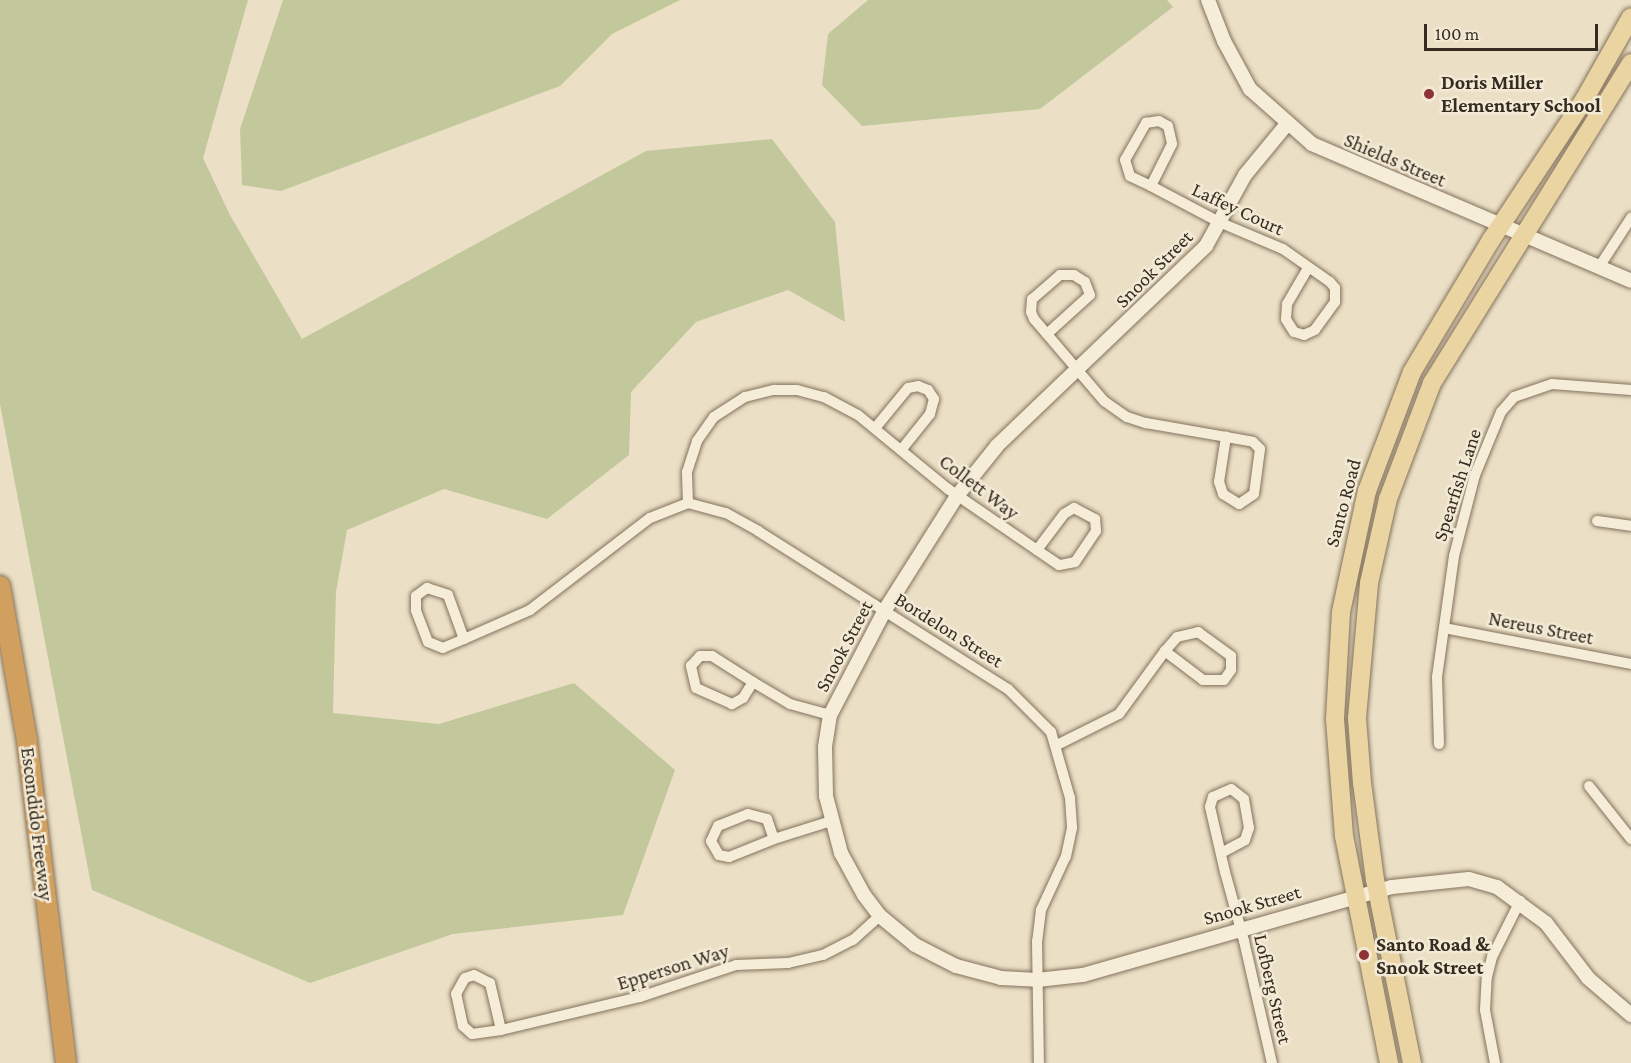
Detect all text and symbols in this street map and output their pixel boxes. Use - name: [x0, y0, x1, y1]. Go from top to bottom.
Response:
- scale bar: [1427, 12, 1601, 50]
- text: 100 m: [1435, 24, 1479, 44]
- place label: Doris Miller Elementary School: [1441, 70, 1601, 117]
- marker: Doris Miller Elementary School: [1422, 87, 1436, 101]
- street label: Shields Street: [1340, 128, 1450, 192]
- street label: Laffey Court: [1188, 177, 1288, 241]
- street label: Snook Street: [1110, 225, 1198, 313]
- street label: Spearfish Lane: [1428, 426, 1486, 544]
- street label: Collett Way: [934, 449, 1024, 525]
- street label: Santo Road: [1320, 456, 1366, 550]
- street label: Bordelon Street: [890, 587, 1008, 673]
- street label: Snook Street: [810, 596, 878, 696]
- street label: Nereus Street: [1487, 606, 1595, 650]
- street label: Escondido Freeway: [16, 746, 58, 902]
- street label: Snook Street: [1201, 880, 1303, 930]
- street label: Lofberg Street: [1249, 932, 1297, 1046]
- place label: Santo Road & Snook Street: [1376, 932, 1490, 979]
- street label: Epperson Way: [614, 939, 732, 995]
- marker: Santo Road & Snook Street: [1357, 948, 1371, 962]

